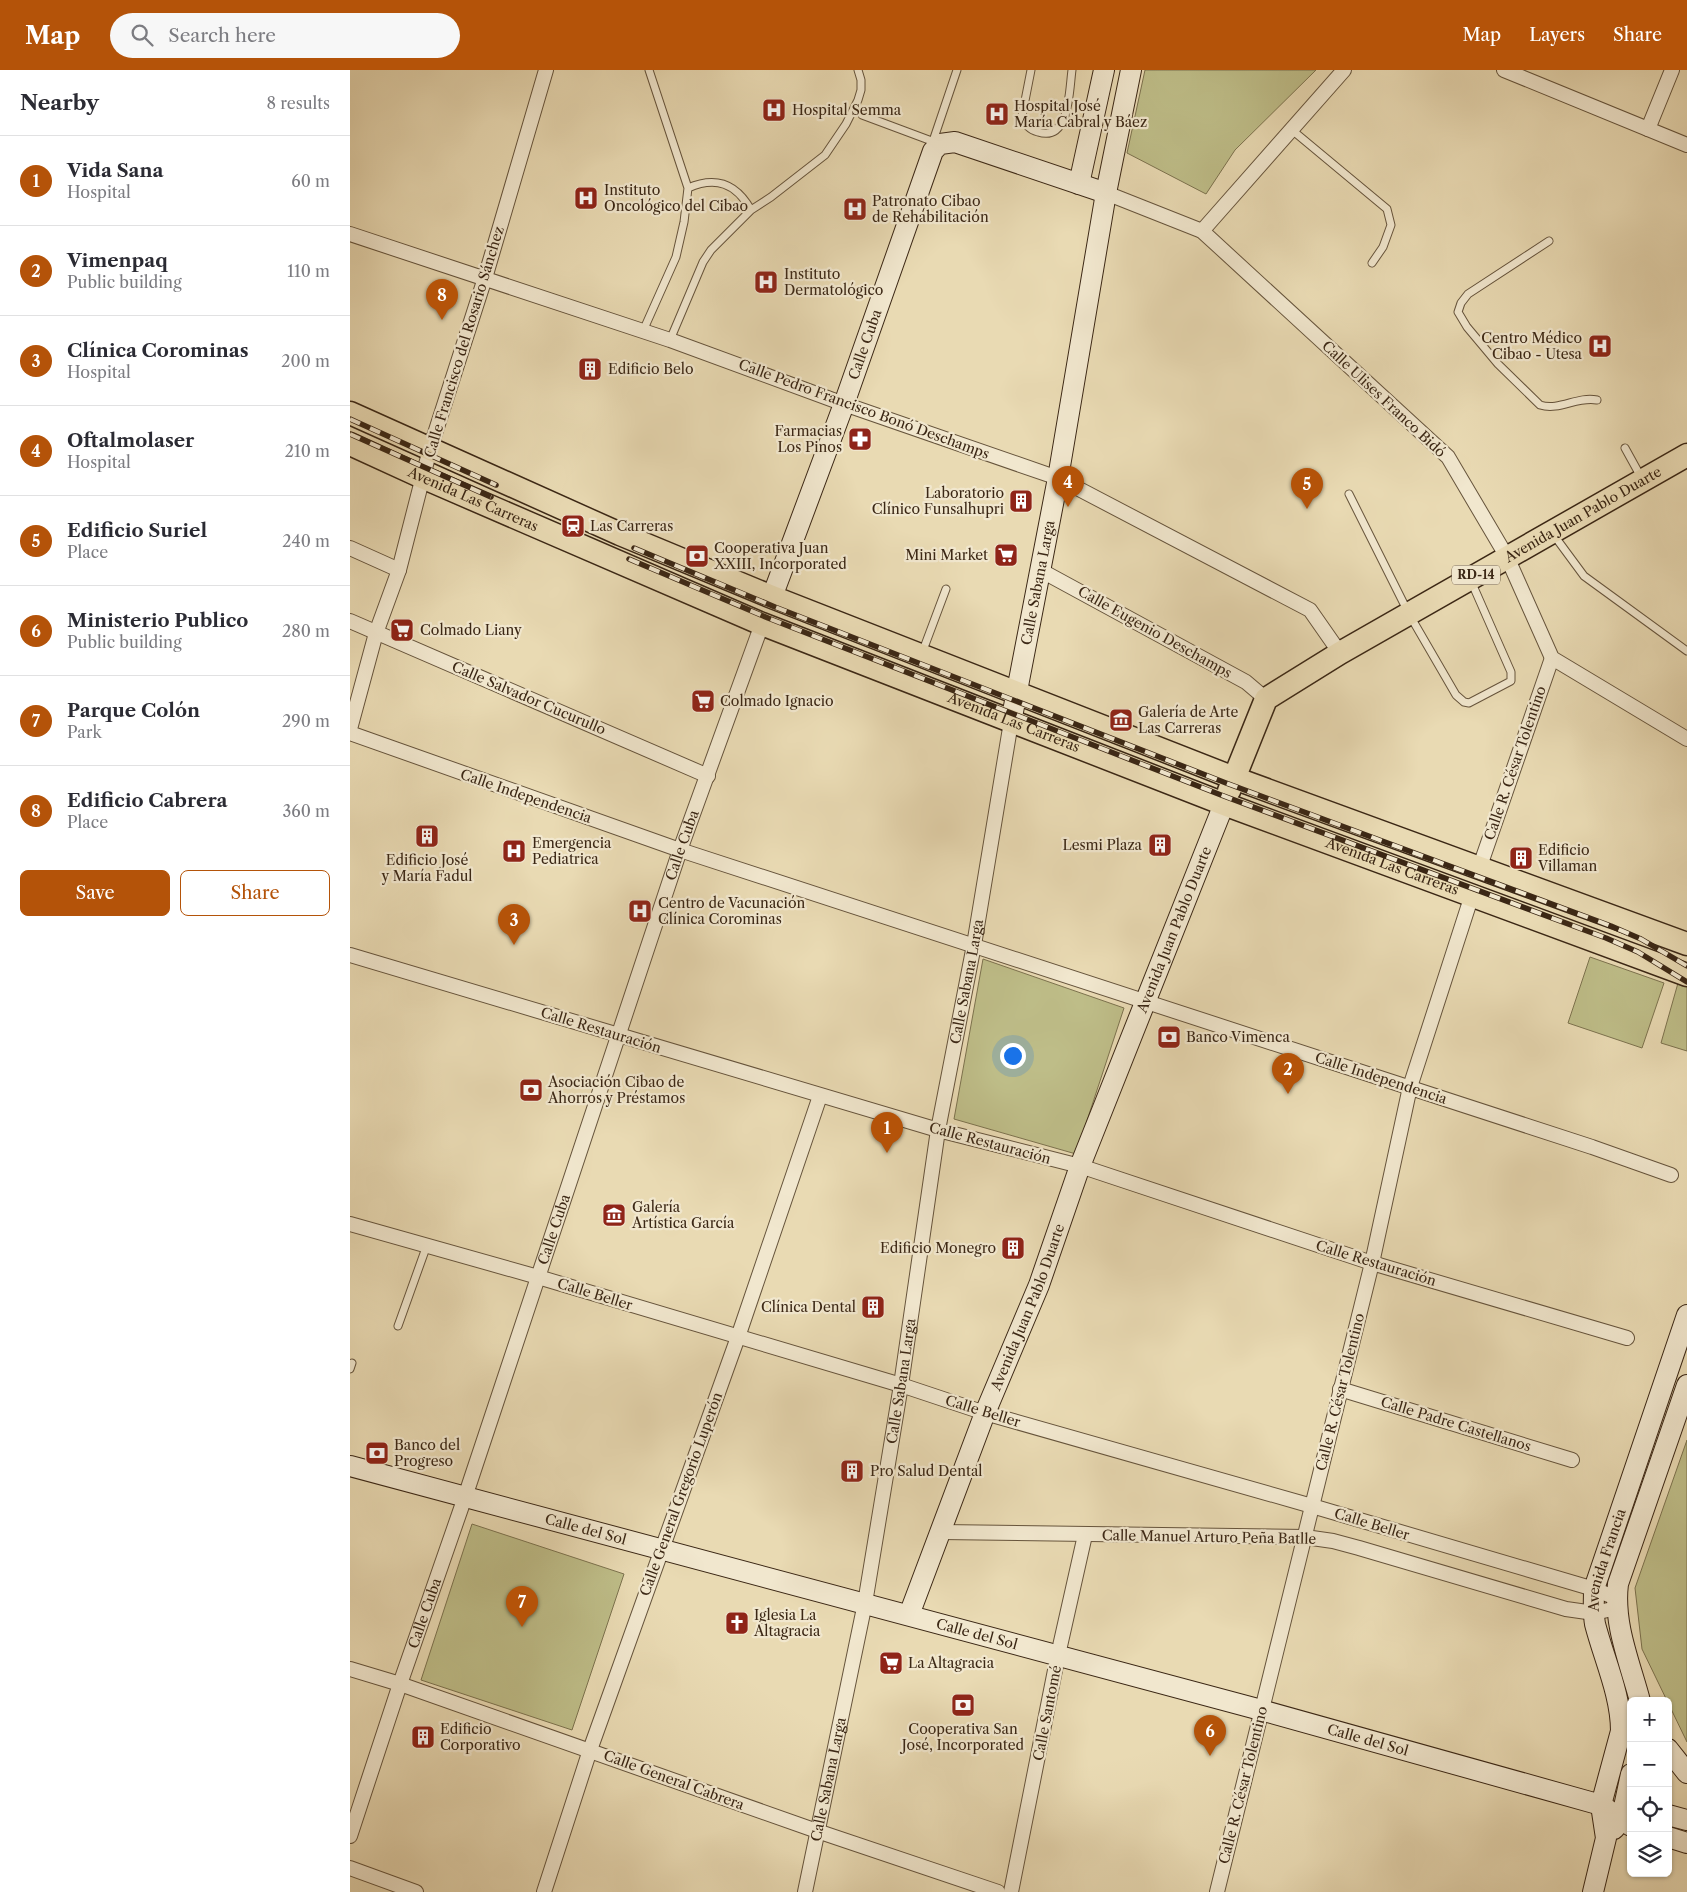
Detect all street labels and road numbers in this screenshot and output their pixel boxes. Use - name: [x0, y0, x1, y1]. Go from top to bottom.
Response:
- street label: Calle Francisco del Rosario Sánchez: [420, 224, 508, 460]
- street label: Calle Cuba: [844, 306, 886, 382]
- street label: Calle Ulises Franco Bidó: [1318, 337, 1450, 461]
- street label: Calle Pedro Francisco Bonó Deschamps: [736, 355, 992, 463]
- street label: Avenida Las Carreras: [404, 462, 541, 535]
- street label: Avenida Juan Pablo Duarte: [1500, 462, 1665, 567]
- street label: Calle Sabana Larga: [1017, 518, 1059, 646]
- road number: RD-14: [1452, 566, 1500, 584]
- street label: Calle Eugenio Deschamps: [1075, 582, 1235, 682]
- street label: Calle Salvador Cucurullo: [449, 657, 609, 739]
- street label: Calle R. César Tolentino: [1480, 684, 1550, 842]
- street label: Avenida Las Carreras: [944, 688, 1083, 756]
- street label: Calle Independencia: [458, 765, 595, 827]
- street label: Calle Cuba: [662, 807, 703, 883]
- street label: Avenida Las Carreras: [1322, 833, 1461, 899]
- street label: Avenida Juan Pablo Duarte: [1132, 844, 1215, 1017]
- street label: Calle Sabana Larga: [946, 917, 987, 1045]
- street label: Calle Restauración: [538, 1003, 664, 1057]
- street label: Calle Independencia: [1313, 1048, 1450, 1108]
- street label: Calle Restauración: [927, 1118, 1053, 1168]
- street label: Calle Cuba: [534, 1191, 574, 1267]
- street label: Avenida Juan Pablo Duarte: [986, 1221, 1068, 1394]
- street label: Calle Restauración: [1313, 1236, 1439, 1290]
- street label: Calle Beller: [555, 1274, 635, 1314]
- street label: Calle R. César Tolentino: [1312, 1311, 1368, 1473]
- street label: Calle Sabana Larga: [882, 1317, 920, 1445]
- street label: Calle General Gregorio Luperón: [636, 1389, 726, 1598]
- street label: Calle Beller: [943, 1391, 1023, 1431]
- street label: Calle Padre Castellanos: [1379, 1393, 1533, 1455]
- street label: Calle Beller: [1332, 1504, 1412, 1544]
- street label: Avenida Francia: [1585, 1506, 1630, 1613]
- street label: Calle del Sol: [543, 1510, 628, 1549]
- street label: Calle Manuel Arturo Peña Batlle: [1102, 1526, 1317, 1548]
- street label: Calle Cuba: [404, 1575, 445, 1651]
- street label: Calle del Sol: [934, 1614, 1020, 1653]
- street label: Calle Santomé: [1029, 1664, 1065, 1762]
- street label: Calle R. César Tolentino: [1215, 1704, 1271, 1866]
- street label: Calle Sabana Larga: [807, 1715, 850, 1843]
- street label: Calle del Sol: [1325, 1720, 1410, 1760]
- street label: Calle General Cabrera: [601, 1746, 747, 1814]

